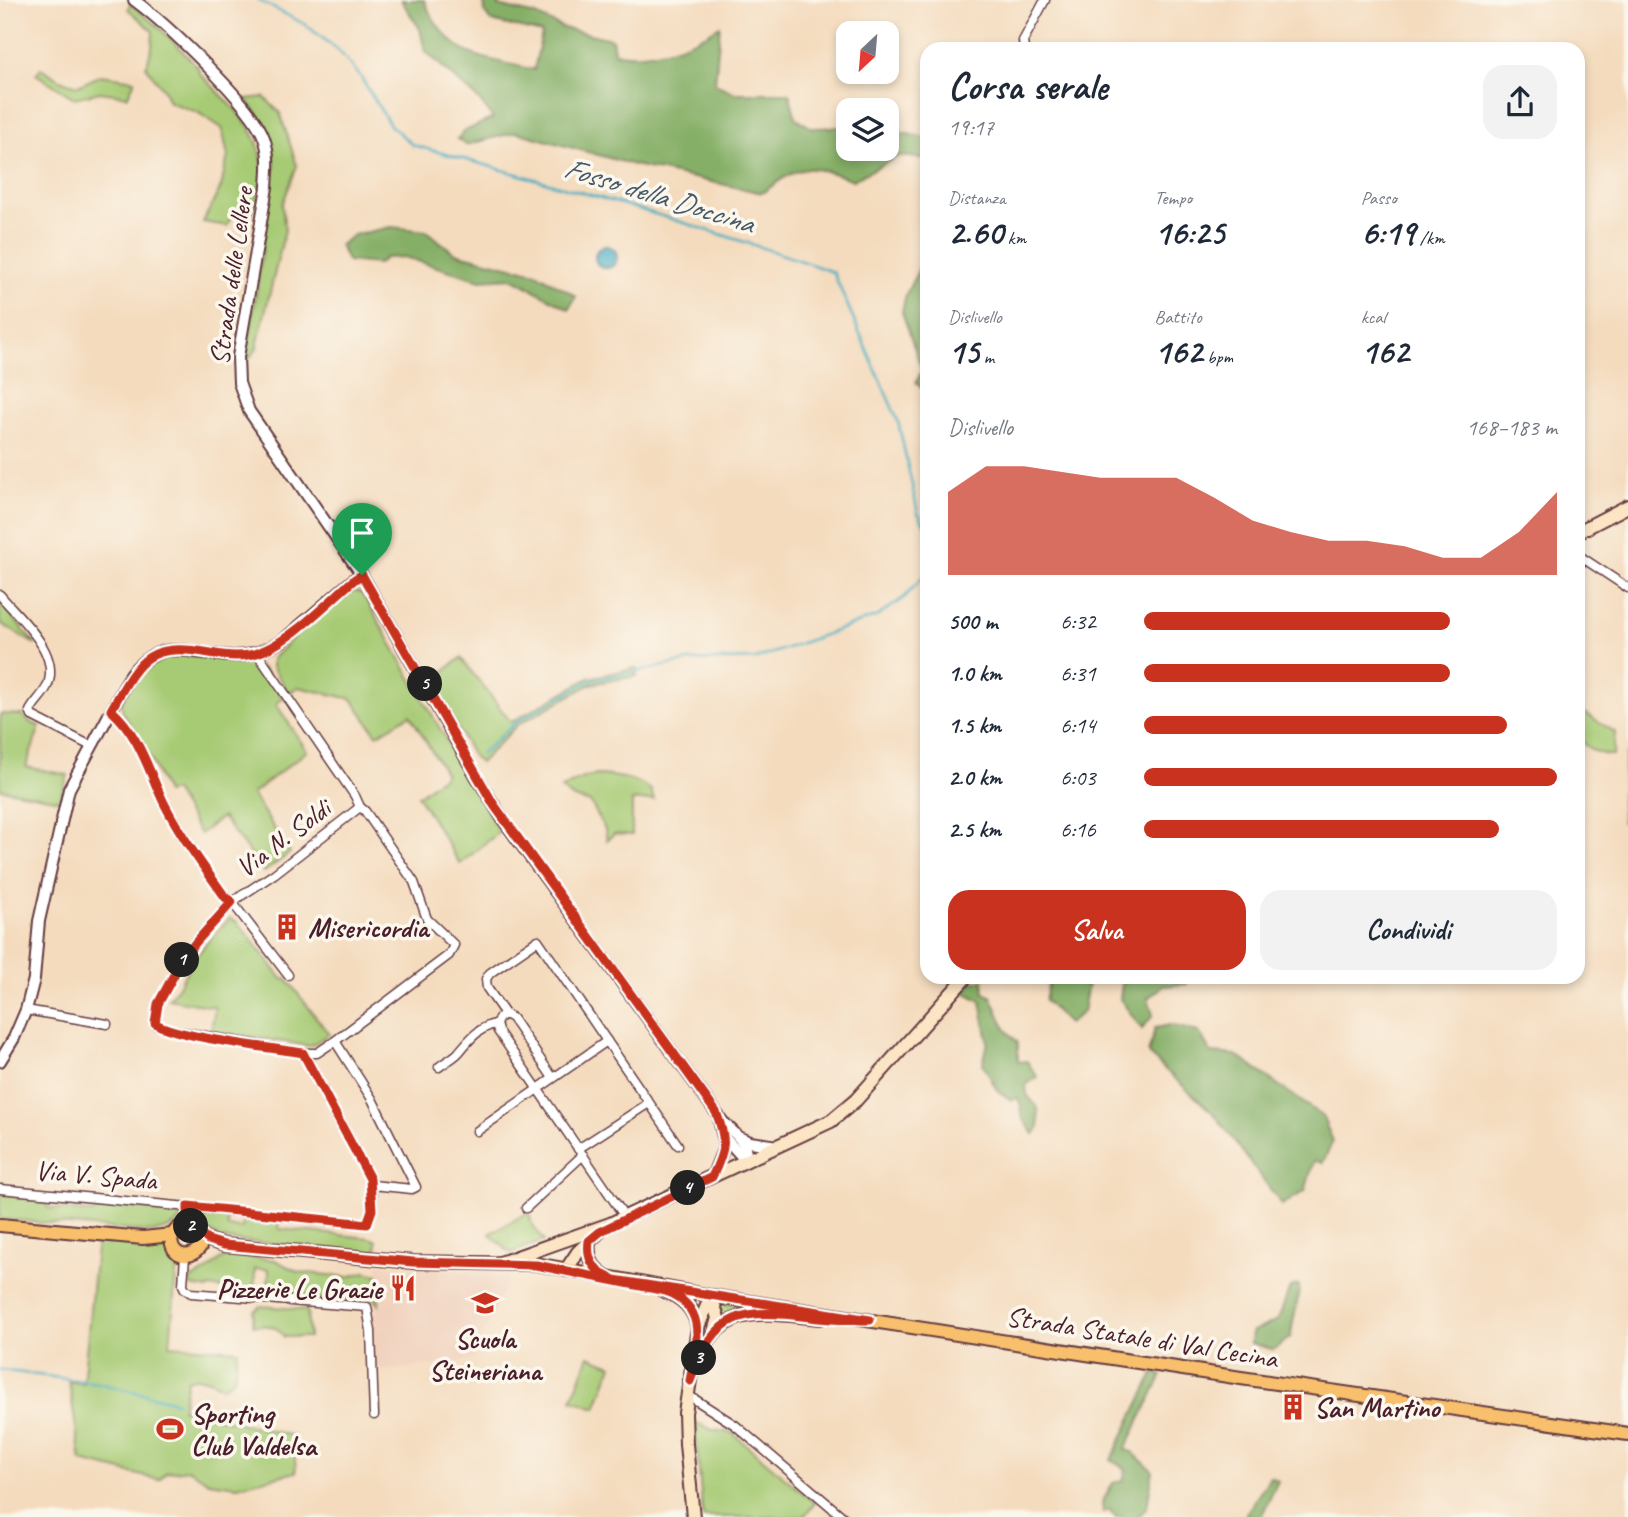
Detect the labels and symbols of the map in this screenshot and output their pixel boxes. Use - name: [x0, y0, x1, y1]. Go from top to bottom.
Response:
- north arrow: [836, 21, 900, 84]
- water label: Fosso della Doccina: [560, 148, 761, 243]
- street label: Strada delle Lellere: [201, 183, 261, 367]
- pin: [332, 503, 392, 575]
- pin: 5: [408, 666, 442, 702]
- street label: Via N. Soldi: [229, 789, 340, 885]
- place label: Misericordia: [308, 910, 431, 945]
- building icon: Misericordia: [272, 912, 302, 942]
- pin: 1: [164, 942, 200, 978]
- street label: Via V. Spada: [34, 1152, 160, 1198]
- pin: 4: [670, 1170, 706, 1206]
- pin: 2: [174, 1208, 208, 1244]
- place label: Pizzerie Le Grazie: [217, 1271, 385, 1306]
- restaurant icon: Pizzerie Le Grazie: [388, 1273, 418, 1303]
- school or university icon: Scuola Steineriana: [470, 1288, 500, 1318]
- street label: Strada Statale di Val Cecina: [1004, 1298, 1282, 1376]
- place label: Scuola Steineriana: [429, 1321, 543, 1388]
- pin: 3: [682, 1340, 716, 1376]
- place label: San Martino: [1314, 1390, 1441, 1425]
- building icon: San Martino: [1278, 1392, 1308, 1422]
- place label: Sporting Club Valdelsa: [191, 1396, 319, 1463]
- sports icon: Sporting Club Valdelsa: [155, 1414, 185, 1444]

